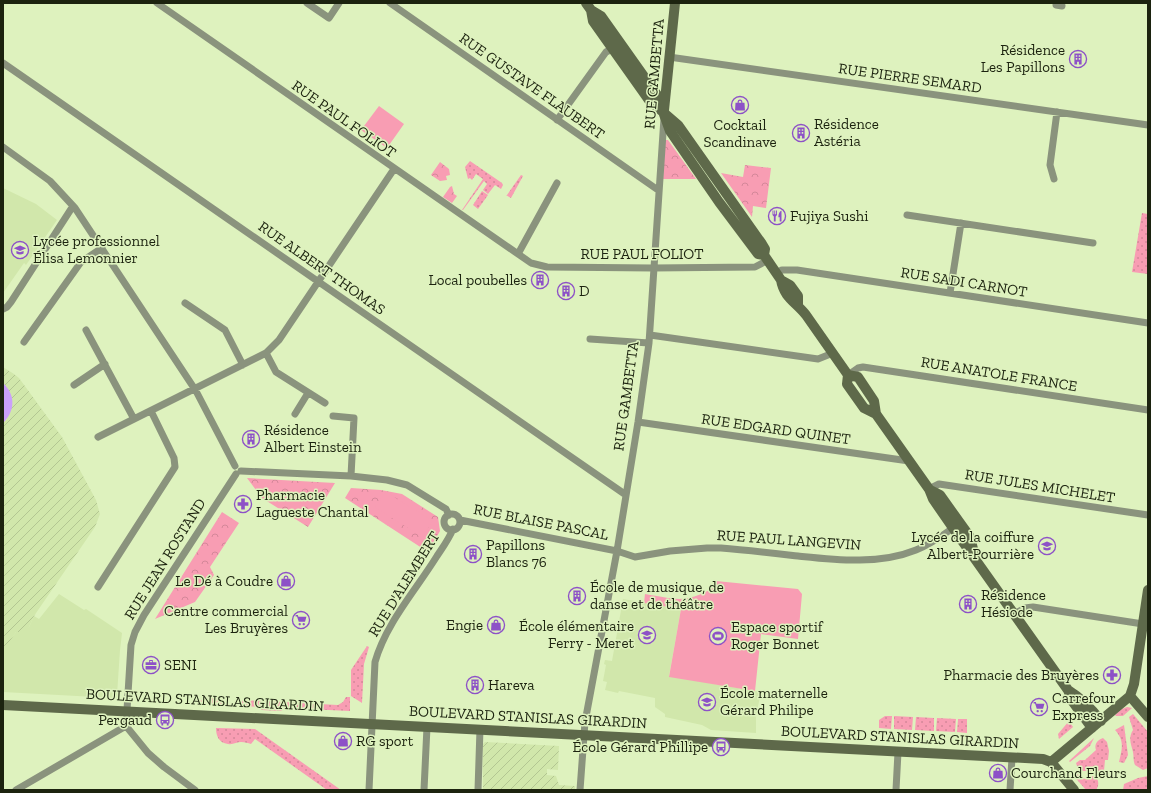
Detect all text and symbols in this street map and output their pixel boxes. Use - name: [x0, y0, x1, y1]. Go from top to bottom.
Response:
- street label: RUE GAMBETTA: [640, 18, 668, 130]
- street label: RUE GUSTAVE FLAUBERT: [456, 29, 608, 143]
- place label: Résidence Les Papillons: [981, 41, 1065, 76]
- building icon: Résidence Les Papillons: [1068, 49, 1088, 69]
- street label: RUE PIERRE SEMARD: [837, 59, 983, 97]
- street label: RUE PAUL FOLIOT: [288, 76, 400, 162]
- shop icon: Cocktail Scandinave: [730, 95, 750, 115]
- place label: Résidence Astéria: [814, 115, 879, 150]
- place label: Cocktail Scandinave: [703, 116, 777, 151]
- building icon: Résidence Astéria: [791, 123, 811, 143]
- restaurant icon: Fujiya Sushi: [767, 206, 787, 226]
- place label: Fujiya Sushi: [790, 207, 868, 225]
- street label: RUE ALBERT THOMAS: [255, 217, 389, 319]
- place label: Lycée professionnel Élisa Lemonnier: [33, 232, 160, 267]
- school or university icon: Lycée professionnel Élisa Lemonnier: [10, 240, 30, 260]
- street label: RUE PAUL FOLIOT: [580, 245, 704, 263]
- street label: RUE SADI CARNOT: [899, 263, 1029, 301]
- building icon: Local poubelles: [530, 270, 550, 290]
- place label: Local poubelles: [429, 271, 527, 289]
- building icon: D: [556, 281, 576, 301]
- place label: D: [579, 282, 590, 300]
- street label: RUE GAMBETTA: [609, 340, 643, 452]
- street label: RUE ANATOLE FRANCE: [920, 353, 1079, 395]
- street label: RUE EDGARD QUINET: [700, 410, 852, 448]
- place label: Résidence Albert Einstein: [264, 421, 362, 456]
- building icon: Résidence Albert Einstein: [241, 429, 261, 449]
- street label: RUE JULES MICHELET: [964, 465, 1116, 507]
- place label: Pharmacie Lagueste Chantal: [256, 486, 368, 521]
- pharmacy icon: Pharmacie Lagueste Chantal: [233, 494, 253, 514]
- street label: RUE JEAN ROSTAND: [120, 495, 210, 623]
- street label: RUE BLAISE PASCAL: [472, 500, 610, 544]
- street label: RUE PAUL LANGEVIN: [716, 526, 862, 554]
- street label: RUE D'ALEMBERT: [364, 528, 444, 640]
- place label: Lycée de la coiffure Albert-Pourrière: [911, 528, 1034, 563]
- place label: Papillons Blancs 76: [486, 536, 547, 571]
- school or university icon: Lycée de la coiffure Albert-Pourrière: [1037, 536, 1057, 556]
- building icon: Papillons Blancs 76: [463, 544, 483, 564]
- shop icon: Le Dé à Coudre: [276, 571, 296, 591]
- place label: Le Dé à Coudre: [175, 572, 273, 590]
- place label: École de musique, de danse et de théâtre: [590, 578, 724, 613]
- building icon: École de musique, de danse et de théâtre: [567, 586, 587, 606]
- place label: Résidence Hésiode: [981, 586, 1046, 621]
- building icon: Résidence Hésiode: [958, 594, 978, 614]
- place label: Centre commercial Les Bruyères: [164, 602, 288, 637]
- supermarket icon: Centre commercial Les Bruyères: [291, 610, 311, 630]
- shop icon: Engie: [486, 615, 506, 635]
- place label: Engie: [446, 616, 483, 634]
- place label: École élémentaire Ferry - Meret: [519, 617, 634, 652]
- place label: Espace sportif Roger Bonnet: [731, 618, 824, 653]
- school or university icon: École élémentaire Ferry - Meret: [637, 625, 657, 645]
- sports icon: Espace sportif Roger Bonnet: [708, 626, 728, 646]
- office icon: SENI: [141, 655, 161, 675]
- place label: SENI: [164, 656, 197, 674]
- pharmacy icon: Pharmacie des Bruyères: [1102, 665, 1122, 685]
- place label: Pharmacie des Bruyères: [943, 666, 1099, 684]
- building icon: Hareva: [465, 675, 485, 695]
- place label: Hareva: [488, 676, 534, 694]
- place label: École maternelle Gérard Philipe: [720, 684, 828, 719]
- street label: BOULEVARD STANISLAS GIRARDIN: [86, 685, 324, 715]
- place label: Carrefour Express: [1052, 689, 1116, 724]
- school or university icon: École maternelle Gérard Philipe: [697, 692, 717, 712]
- supermarket icon: Carrefour Express: [1029, 697, 1049, 717]
- street label: BOULEVARD STANISLAS GIRARDIN: [409, 702, 647, 732]
- bus stop icon: Pergaud: [155, 710, 175, 730]
- place label: Pergaud: [98, 711, 153, 729]
- street label: BOULEVARD STANISLAS GIRARDIN: [781, 722, 1019, 752]
- shop icon: RG sport: [333, 731, 353, 751]
- place label: RG sport: [356, 732, 414, 750]
- bus stop icon: École Gérard Phillipe: [711, 737, 731, 757]
- place label: École Gérard Phillipe: [573, 738, 708, 756]
- shop icon: Courchand Fleurs: [988, 763, 1008, 783]
- place label: Courchand Fleurs: [1011, 764, 1127, 782]

